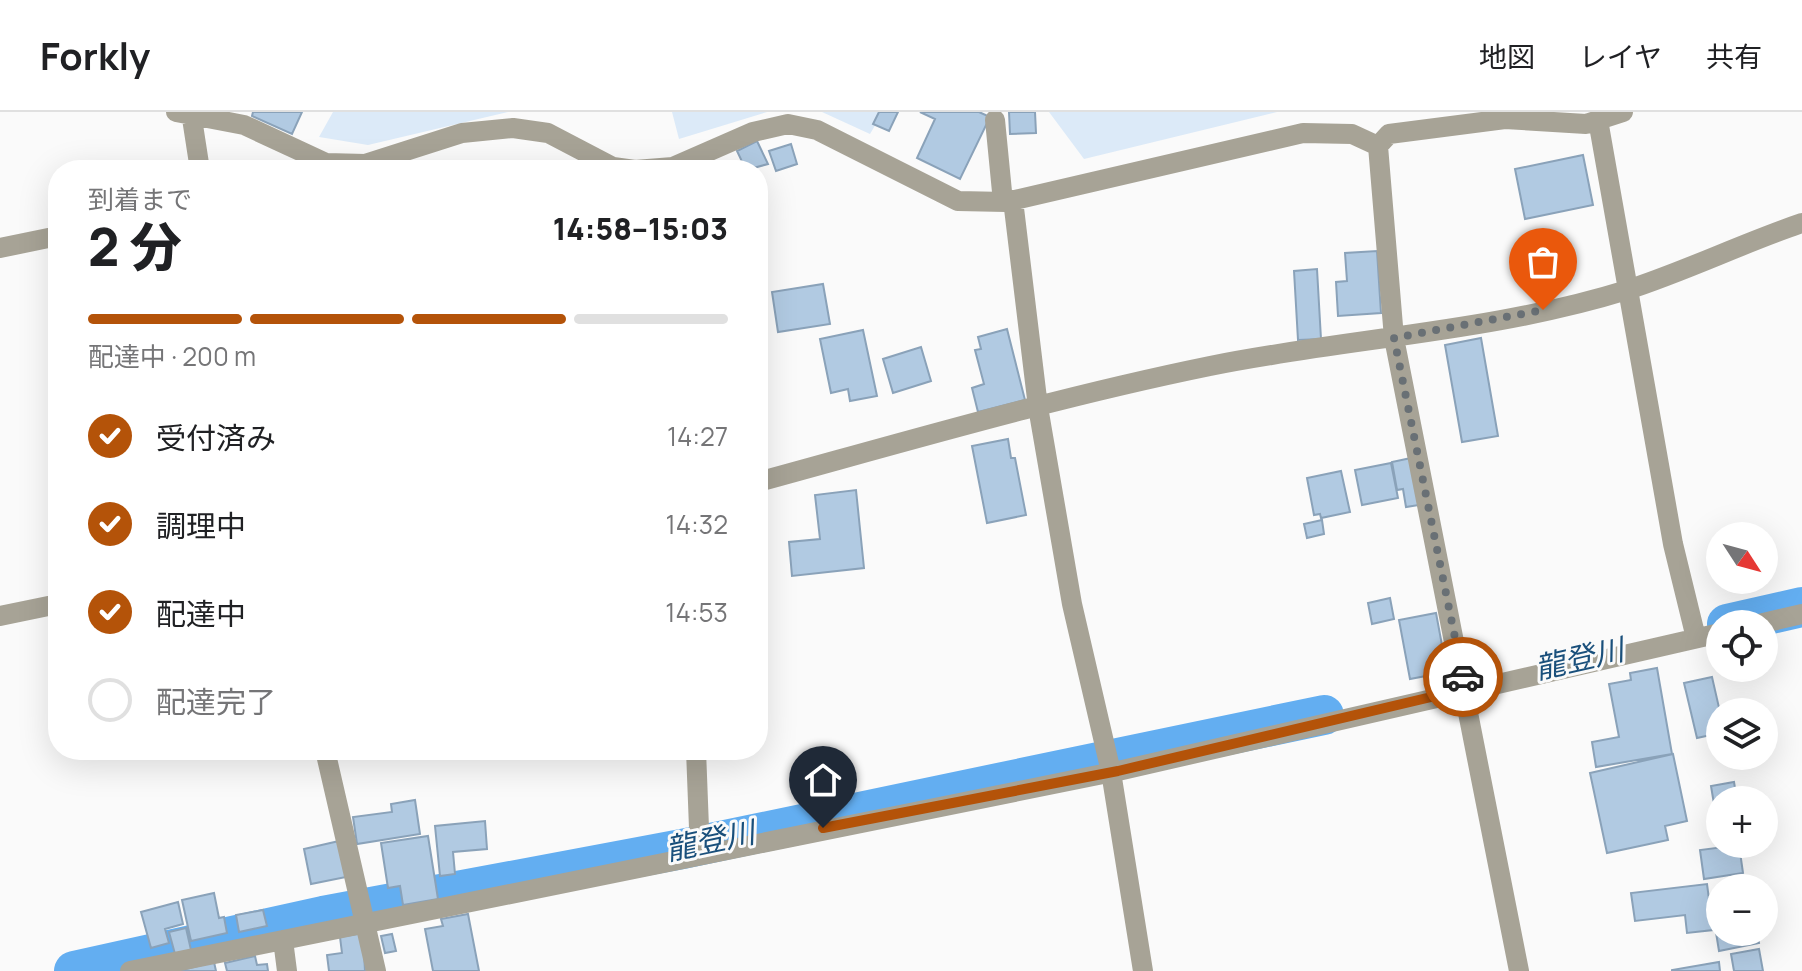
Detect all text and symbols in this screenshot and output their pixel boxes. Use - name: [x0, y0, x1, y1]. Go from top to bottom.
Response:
- text: Forkly: [40, 29, 150, 81]
- text: 地図: [1479, 37, 1535, 75]
- text: レイヤ: [1579, 37, 1662, 75]
- text: 共有: [1706, 37, 1762, 75]
- text: 到着まで: [88, 181, 192, 217]
- text: 14:58–15:03: [553, 208, 728, 249]
- text: 2 分: [88, 211, 182, 282]
- pin: [1509, 228, 1577, 310]
- icon: bag: [1521, 240, 1565, 284]
- text: 配達中 · 200 m: [88, 338, 256, 374]
- icon: check: [88, 414, 132, 458]
- text: 受付済み: [156, 417, 276, 458]
- text: 14:27: [667, 418, 728, 454]
- icon: check: [88, 502, 132, 546]
- text: 調理中: [156, 505, 246, 546]
- text: 14:32: [666, 506, 728, 542]
- north arrow: [1706, 522, 1778, 594]
- map controls: [1706, 522, 1778, 946]
- icon: check: [88, 590, 132, 634]
- text: 配達中: [156, 593, 246, 634]
- text: 14:53: [665, 594, 728, 630]
- button: locate: [1706, 610, 1778, 682]
- water label: 龍登川: [1531, 627, 1630, 688]
- courier: [1423, 637, 1503, 717]
- icon: car: [1441, 655, 1485, 699]
- text: 配達完了: [156, 681, 276, 722]
- button: layers: [1706, 698, 1778, 770]
- pin: [789, 746, 857, 828]
- icon: home: [801, 758, 845, 802]
- button: +: [1706, 786, 1778, 858]
- water label: 龍登川: [662, 810, 761, 869]
- button: −: [1706, 874, 1778, 946]

